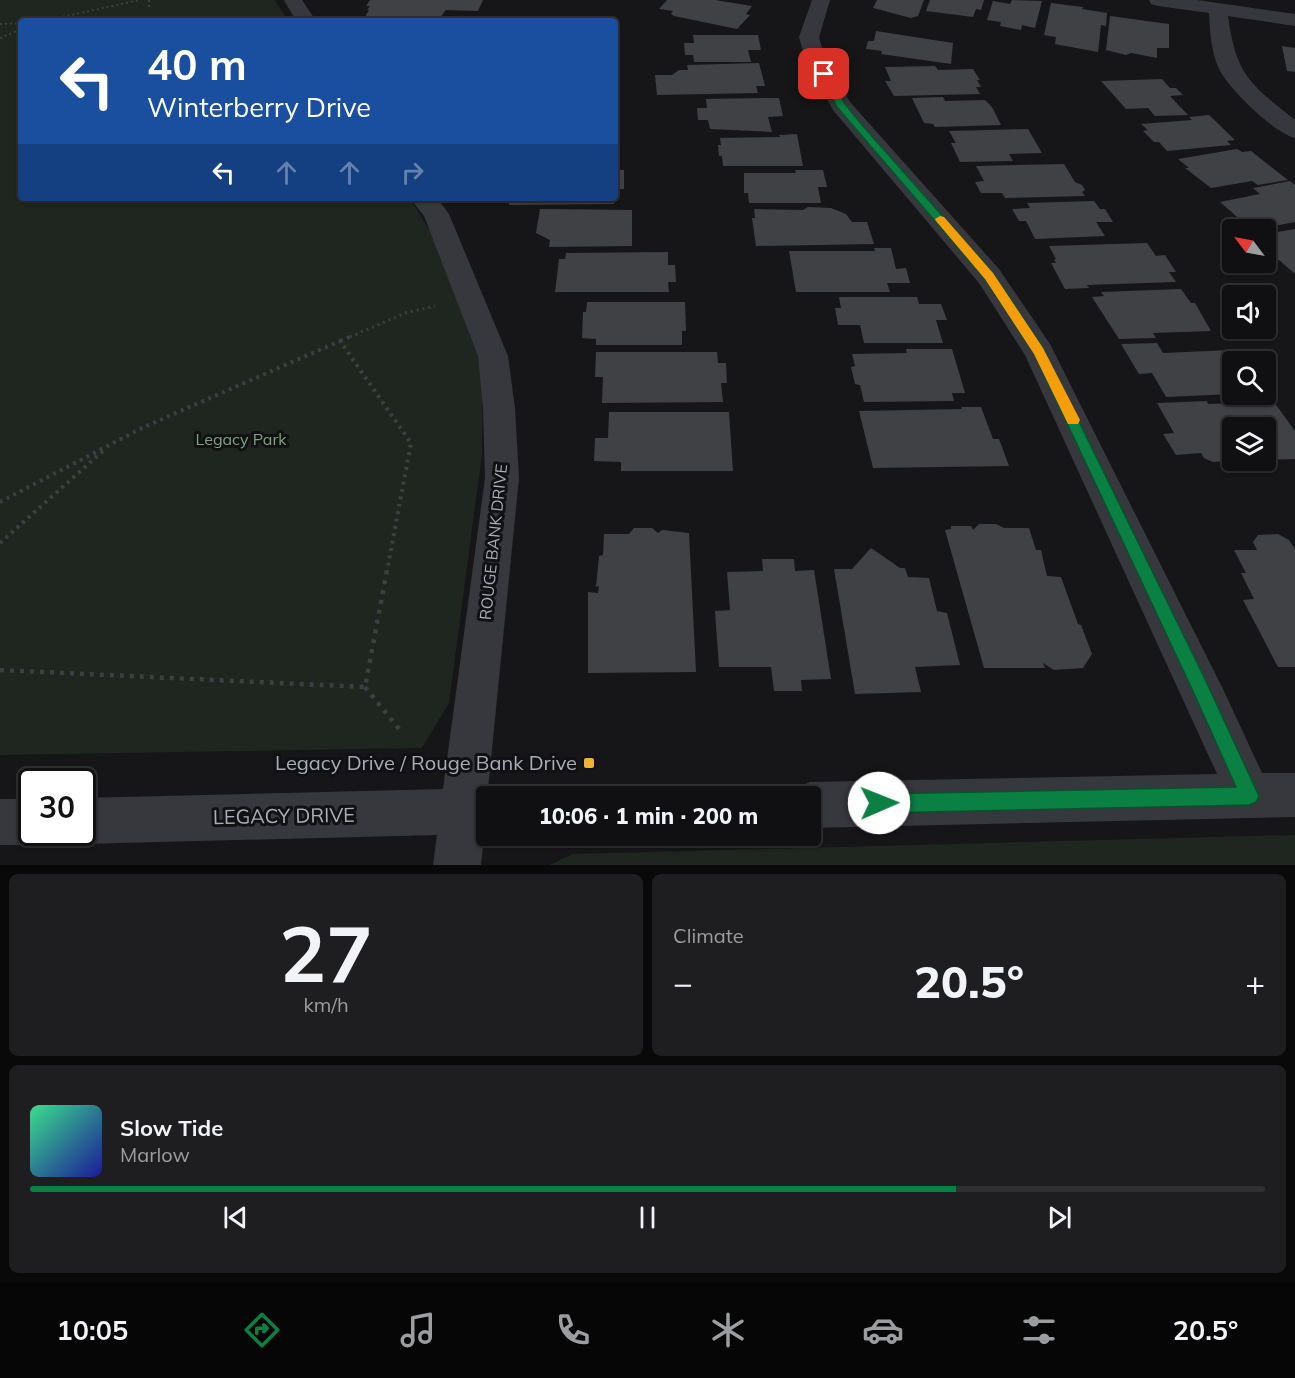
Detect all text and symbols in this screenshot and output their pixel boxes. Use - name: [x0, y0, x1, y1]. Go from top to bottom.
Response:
- text: 40 m: [147, 38, 247, 91]
- icon: left: [48, 42, 126, 120]
- pin: [798, 48, 849, 99]
- icon: arrive: [807, 57, 840, 90]
- text: Winterberry Drive: [147, 90, 371, 124]
- icon: left: [207, 156, 240, 189]
- icon: ahead: [270, 156, 303, 189]
- icon: ahead: [333, 156, 366, 189]
- icon: right: [396, 156, 429, 189]
- north arrow: [1222, 219, 1276, 273]
- map controls: [1222, 219, 1276, 471]
- button: sound: [1222, 285, 1276, 339]
- button: search: [1222, 351, 1276, 405]
- button: layers: [1222, 417, 1276, 471]
- park label: Legacy Park: [196, 429, 287, 449]
- street label: ROUGE BANK DRIVE: [475, 463, 511, 621]
- place label: Legacy Drive / Rouge Bank Drive: [275, 750, 577, 775]
- marker: Legacy Drive / Rouge Bank Drive: [582, 756, 596, 770]
- speed limit sign: 30: [18, 768, 96, 846]
- position arrow: [847, 771, 911, 835]
- street label: LEGACY DRIVE: [213, 802, 355, 829]
- text: 10:06 · 1 min · 200 m: [539, 802, 758, 830]
- text: 27: [279, 904, 373, 1002]
- text: Climate: [673, 923, 744, 948]
- text: 20.5°: [914, 953, 1024, 1009]
- text: −: [673, 962, 693, 1003]
- text: +: [1245, 962, 1265, 1003]
- text: km/h: [303, 992, 349, 1017]
- text: Slow Tide: [120, 1114, 223, 1142]
- text: Marlow: [120, 1142, 190, 1167]
- icon: previous: [219, 1201, 252, 1234]
- icon: pause: [631, 1201, 664, 1234]
- icon: next: [1043, 1201, 1076, 1234]
- icon: directions: [241, 1309, 283, 1351]
- icon: music: [397, 1309, 439, 1351]
- icon: phone: [552, 1309, 594, 1351]
- icon: climate: [707, 1309, 749, 1351]
- icon: car: [862, 1309, 904, 1351]
- icon: filters: [1018, 1309, 1060, 1351]
- text: 10:05: [57, 1313, 128, 1347]
- text: 20.5°: [1173, 1313, 1238, 1347]

